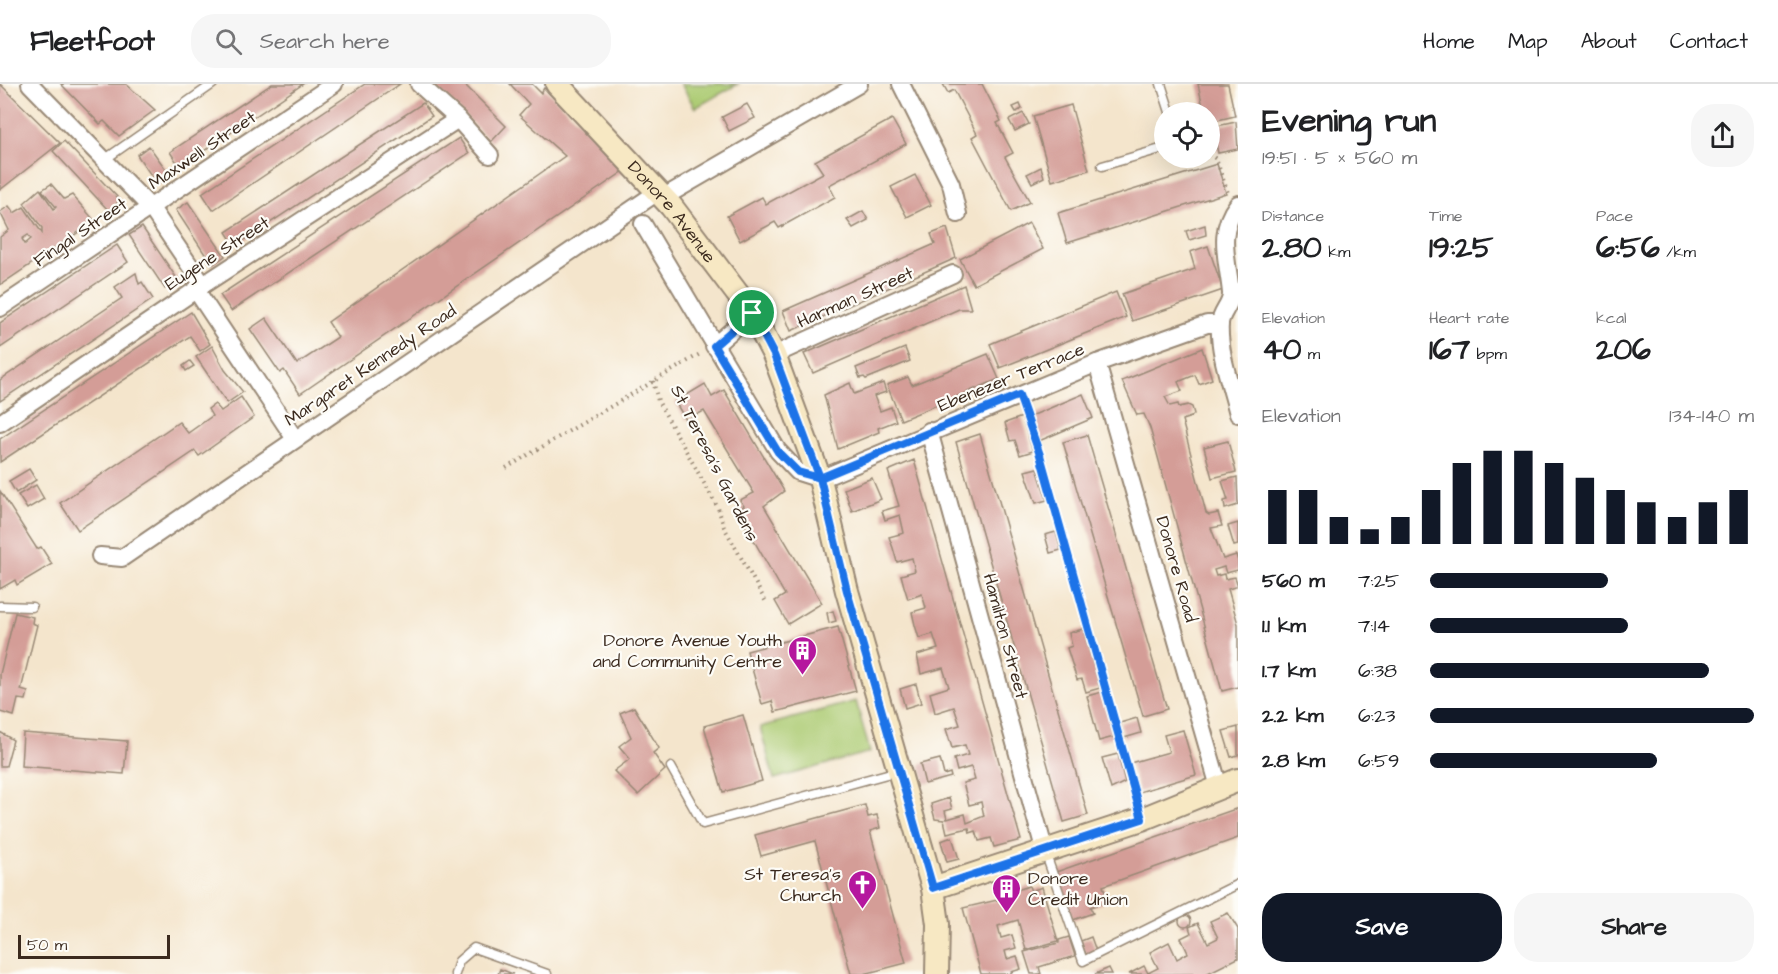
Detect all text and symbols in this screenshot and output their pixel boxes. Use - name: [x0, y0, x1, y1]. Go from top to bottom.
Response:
- search box: [191, 14, 611, 68]
- text: Fleetfoot: [30, 22, 155, 61]
- icon: search: [212, 25, 245, 58]
- text: Search here: [260, 26, 390, 57]
- text: Home: [1423, 27, 1475, 56]
- text: Map: [1508, 27, 1548, 56]
- text: About: [1581, 27, 1637, 56]
- text: Contact: [1670, 27, 1748, 56]
- text: Evening run: [1262, 98, 1436, 144]
- map controls: [1154, 102, 1220, 168]
- button: locate: [1154, 102, 1220, 168]
- button: share: [1691, 104, 1754, 167]
- street label: Maxwell Street: [143, 105, 262, 196]
- text: 19:51 · 5 × 560 m: [1262, 144, 1417, 172]
- street label: Donore Avenue: [622, 155, 722, 268]
- street label: Fingal Street: [28, 191, 133, 274]
- text: Distance: [1262, 205, 1324, 227]
- text: Time: [1429, 205, 1463, 227]
- text: Pace: [1596, 205, 1633, 227]
- street label: Eugene Street: [160, 210, 276, 298]
- text: 2.80: [1262, 227, 1322, 269]
- text: 19:25: [1429, 227, 1493, 269]
- text: 6:56: [1596, 227, 1660, 269]
- text: km: [1322, 241, 1350, 263]
- text: /km: [1660, 241, 1696, 263]
- street label: Harman Street: [793, 260, 918, 334]
- pin: [726, 287, 777, 338]
- icon: arrive: [735, 296, 768, 329]
- street label: Margaret Kennedy Road: [279, 298, 462, 433]
- text: Elevation: [1262, 307, 1325, 329]
- text: Heart rate: [1429, 307, 1509, 329]
- text: kcal: [1596, 307, 1627, 329]
- text: 40: [1262, 329, 1301, 371]
- text: 167: [1429, 329, 1470, 371]
- text: 206: [1596, 329, 1651, 371]
- street label: Ebenezer Terrace: [934, 337, 1088, 418]
- text: m: [1301, 343, 1320, 365]
- text: bpm: [1470, 343, 1507, 365]
- street label: St Teresa's Gardens: [664, 381, 765, 546]
- text: Elevation: [1262, 402, 1341, 430]
- text: 134–140 m: [1669, 402, 1754, 430]
- street label: Donore Road: [1149, 513, 1204, 625]
- text: 560 m: [1262, 567, 1325, 595]
- text: 7:25: [1358, 567, 1399, 595]
- street label: Hamilton Street: [977, 571, 1034, 702]
- text: 1.1 km: [1262, 612, 1306, 640]
- text: 7:14: [1358, 612, 1390, 640]
- place label: Donore Avenue Youth and Community Centre: [593, 628, 782, 675]
- building icon: Donore Avenue Youth and Community Centre: [787, 634, 819, 676]
- text: 1.7 km: [1262, 657, 1316, 685]
- text: 6:38: [1358, 657, 1397, 685]
- text: 2.2 km: [1262, 702, 1324, 730]
- text: 6:23: [1358, 702, 1396, 730]
- text: 2.8 km: [1262, 747, 1325, 775]
- text: 6:59: [1358, 747, 1399, 775]
- place label: St Teresa's Church: [744, 862, 841, 908]
- place label: Donore Credit Union: [1028, 866, 1128, 912]
- church icon: St Teresa's Church: [846, 868, 878, 910]
- building icon: Donore Credit Union: [991, 872, 1023, 914]
- button: Save: [1262, 893, 1502, 962]
- button: Share: [1514, 893, 1754, 962]
- scale bar: [18, 932, 170, 960]
- text: 50 m: [27, 934, 67, 956]

